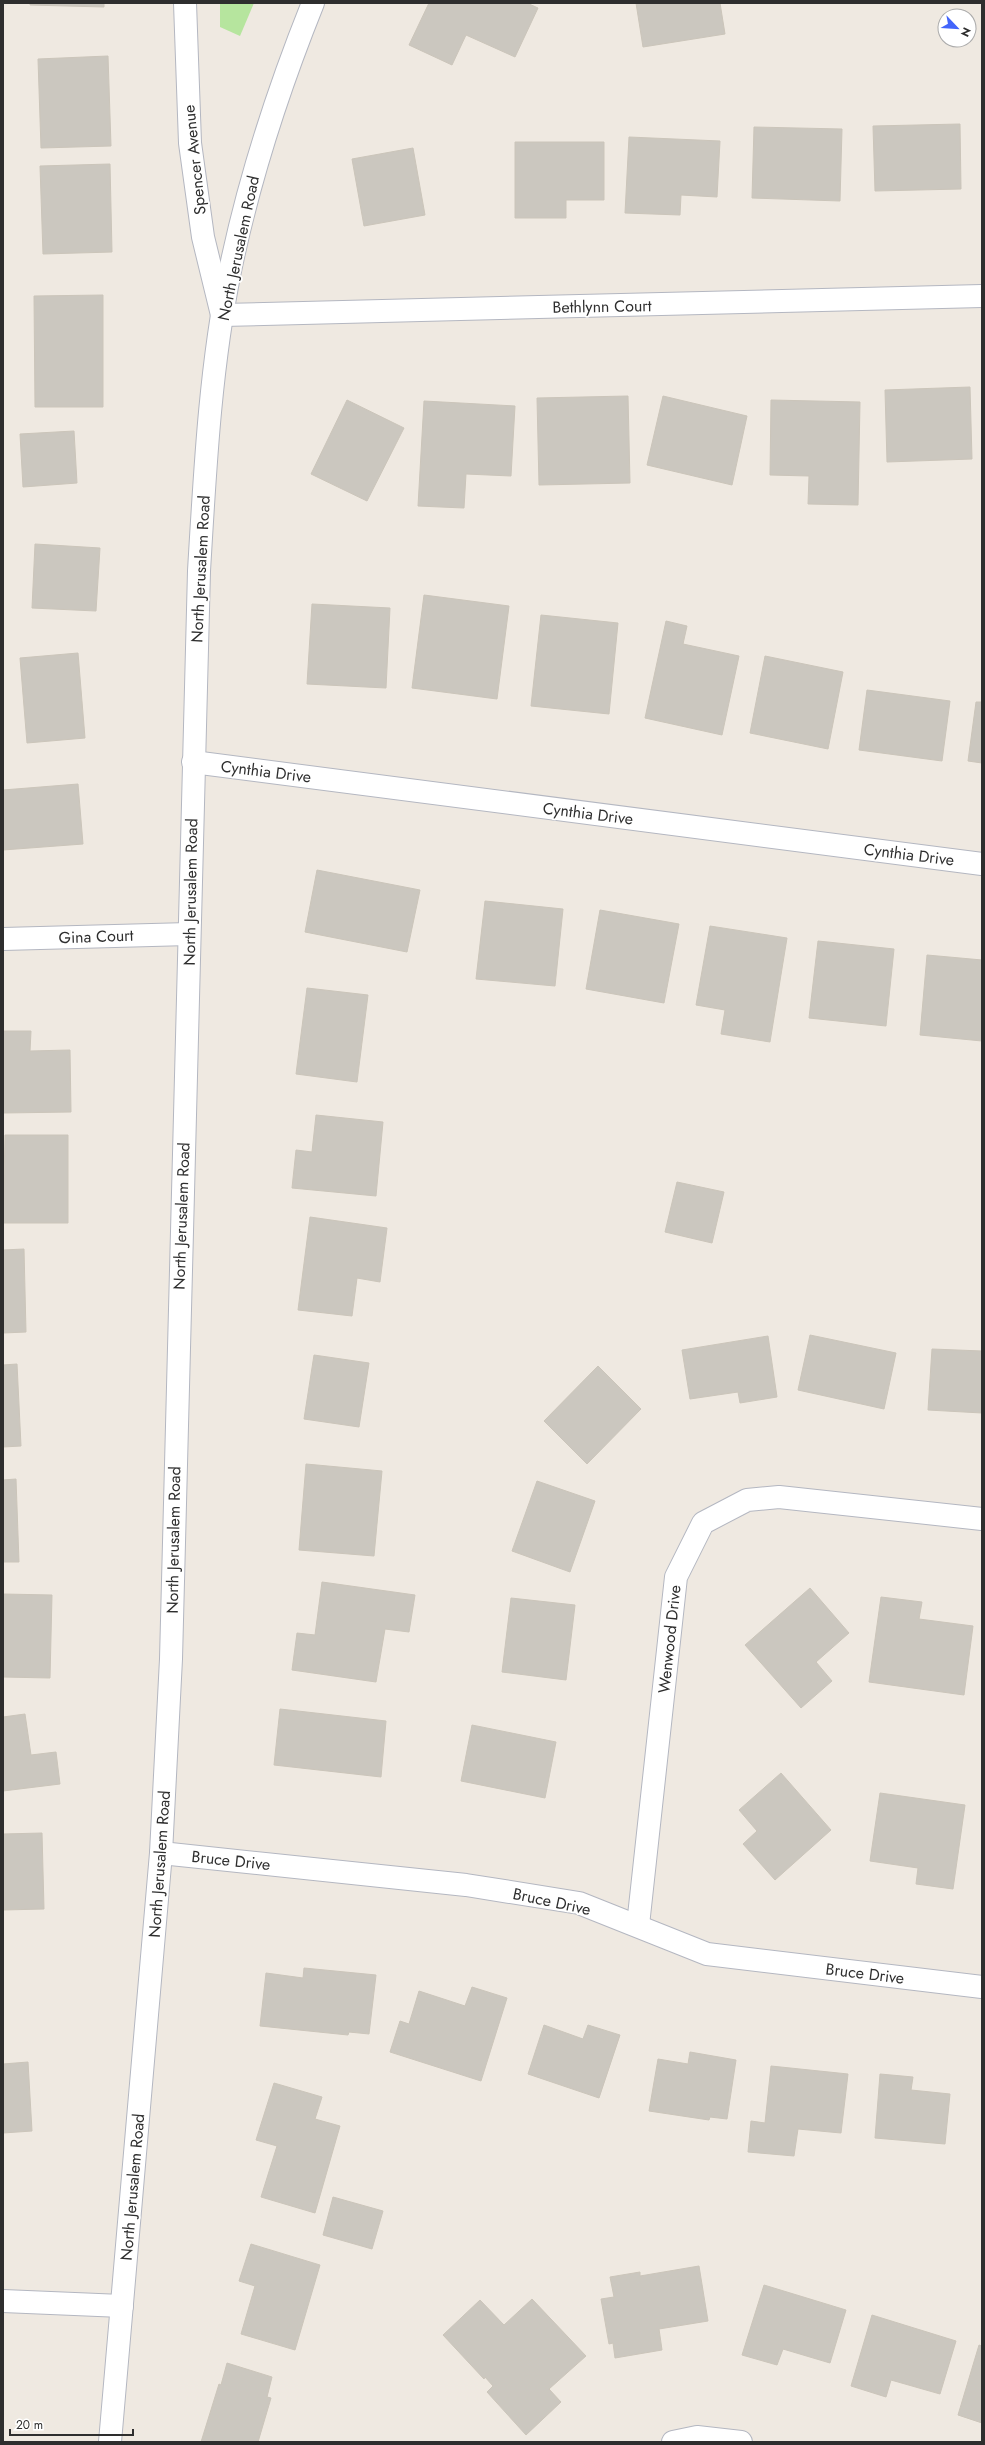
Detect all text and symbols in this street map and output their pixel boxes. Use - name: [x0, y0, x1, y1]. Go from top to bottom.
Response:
- north arrow: [937, 8, 977, 48]
- text: N: [957, 25, 975, 40]
- street label: Spencer Avenue: [177, 104, 212, 216]
- street label: North Jerusalem Road: [212, 174, 265, 323]
- street label: Bethlynn Court: [552, 294, 652, 319]
- street label: North Jerusalem Road: [185, 495, 216, 643]
- street label: Cynthia Drive: [219, 755, 312, 788]
- street label: Cynthia Drive: [541, 797, 634, 830]
- street label: North Jerusalem Road: [178, 818, 203, 966]
- street label: Cynthia Drive: [862, 838, 955, 871]
- street label: Gina Court: [58, 924, 134, 949]
- street label: North Jerusalem Road: [167, 1142, 196, 1290]
- street label: North Jerusalem Road: [161, 1466, 186, 1614]
- street label: Wenwood Drive: [652, 1584, 687, 1694]
- street label: North Jerusalem Road: [143, 1790, 176, 1938]
- street label: Bruce Drive: [190, 1845, 271, 1876]
- street label: Bruce Drive: [511, 1882, 593, 1921]
- street label: Bruce Drive: [824, 1957, 906, 1990]
- street label: North Jerusalem Road: [115, 2113, 150, 2262]
- scale bar: [10, 2411, 133, 2437]
- text: 20 m: [16, 2416, 43, 2434]

